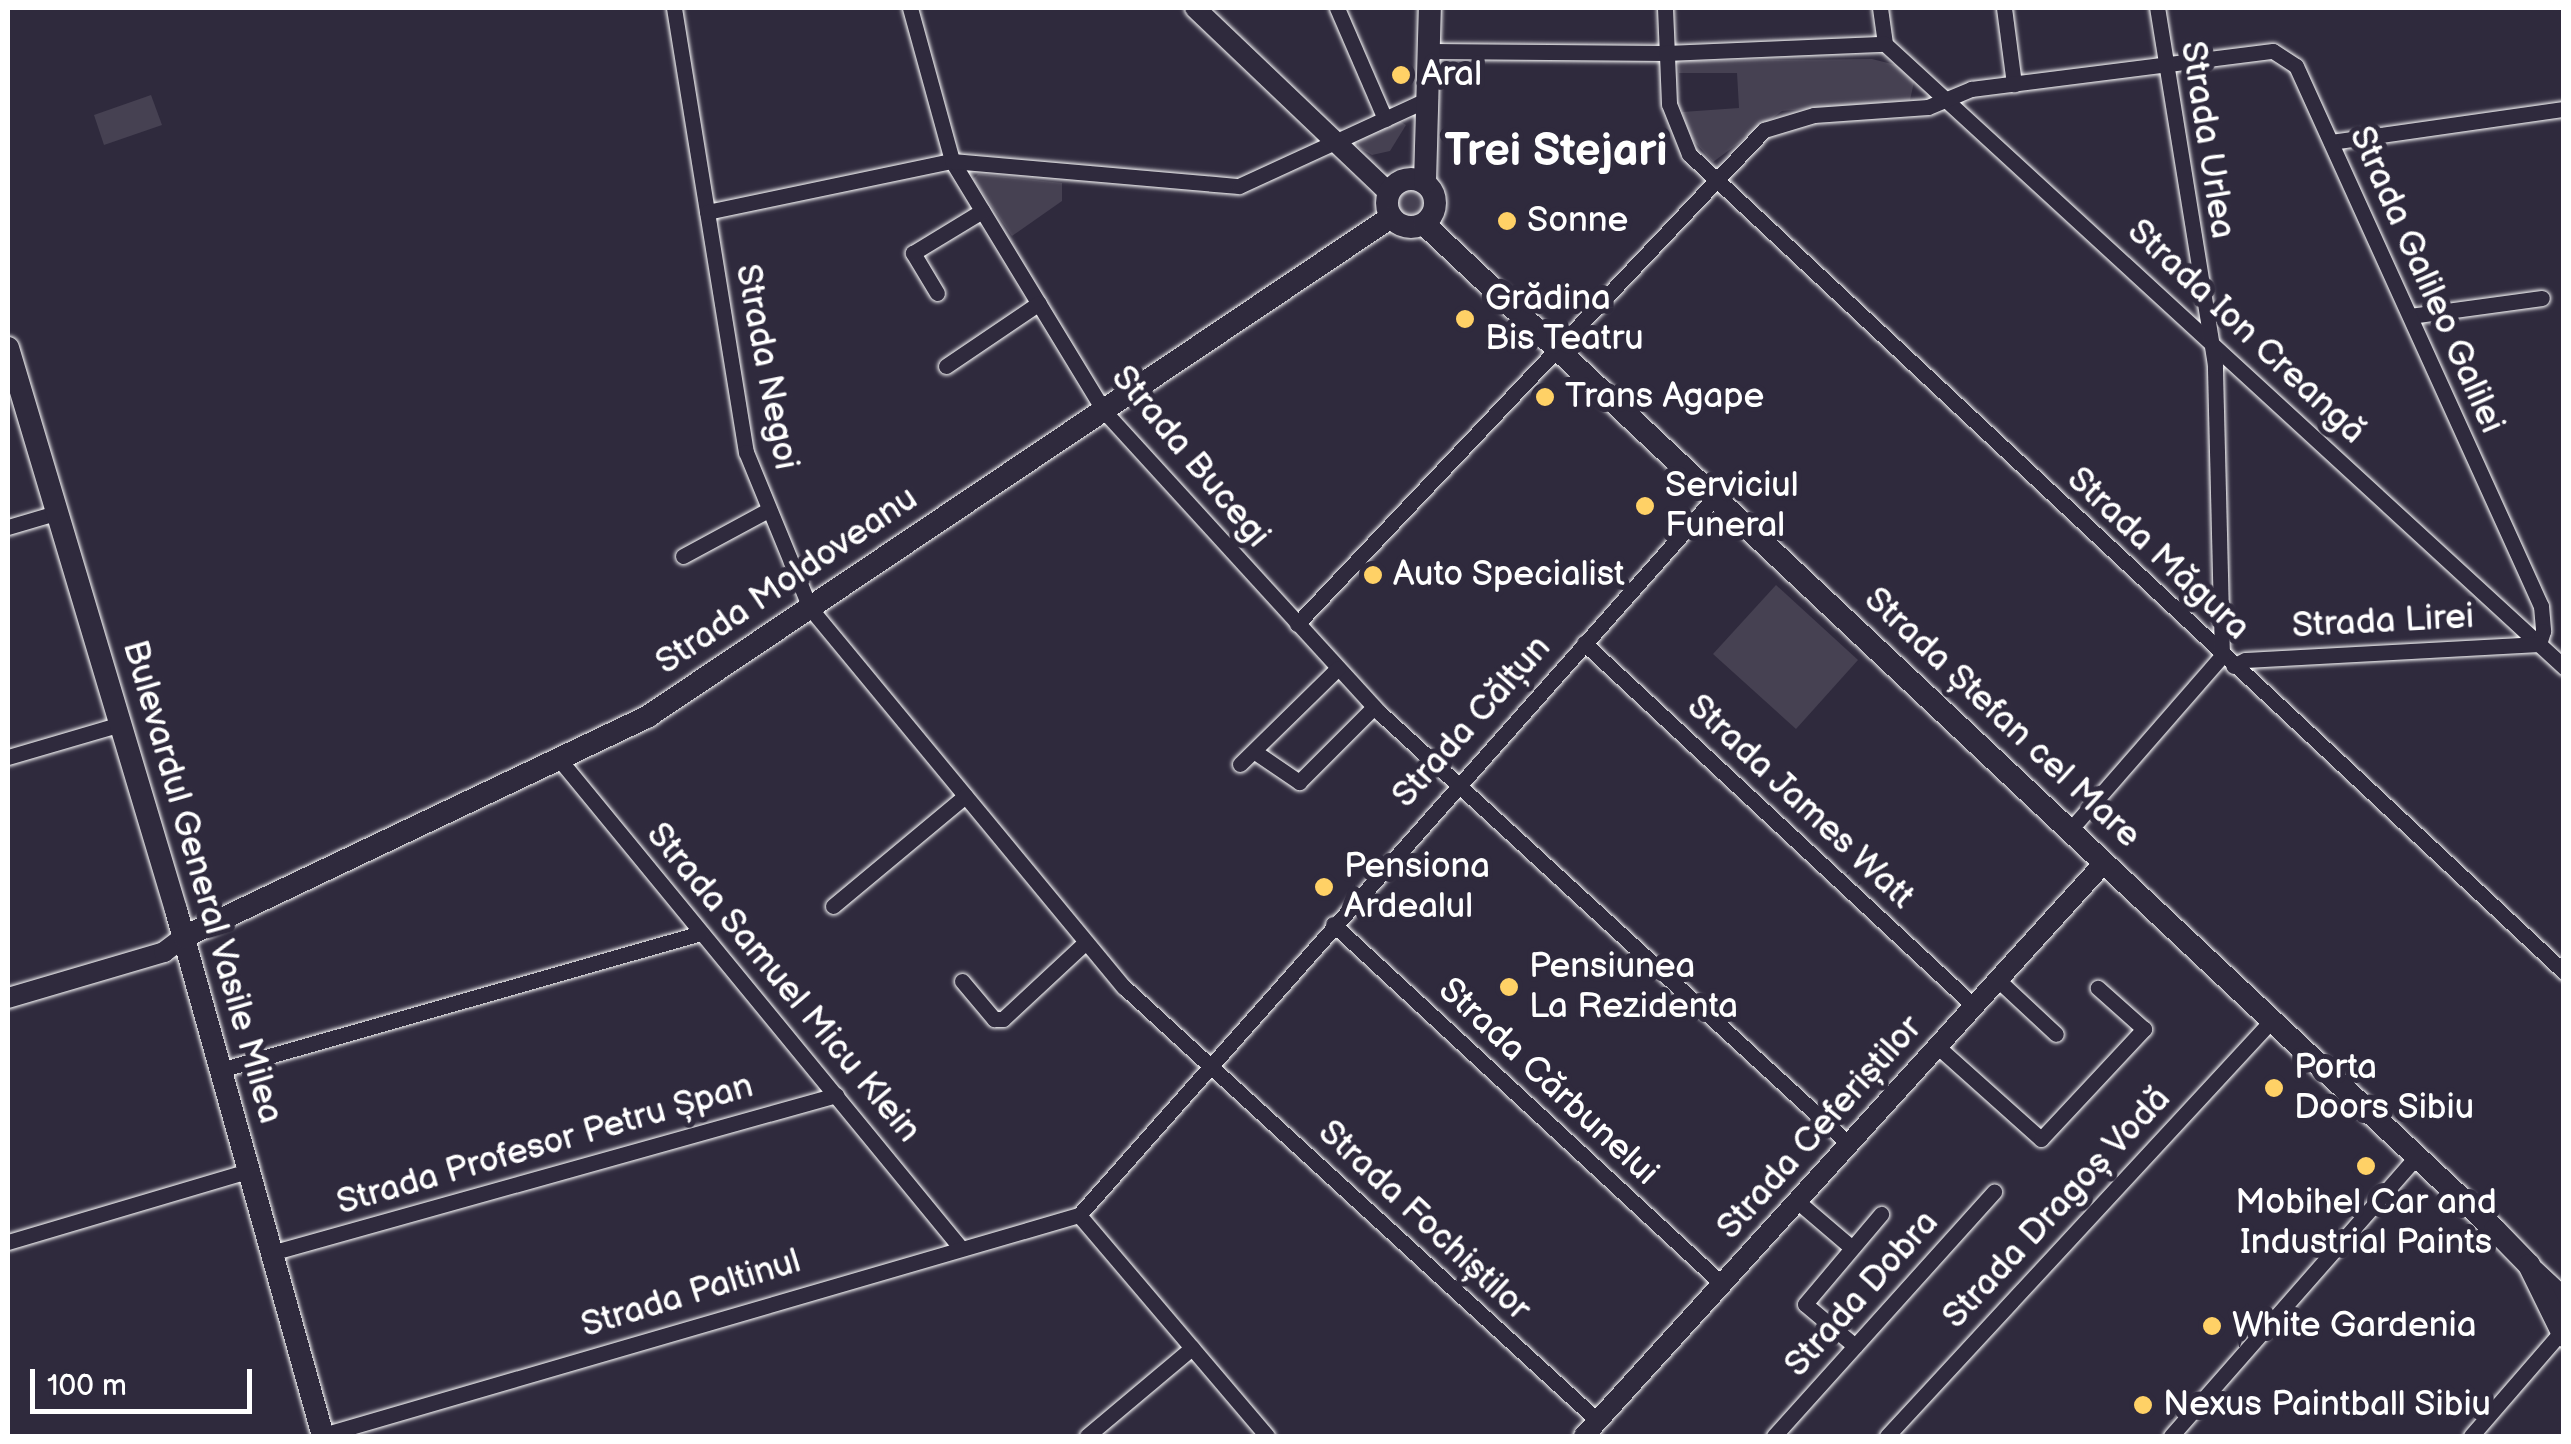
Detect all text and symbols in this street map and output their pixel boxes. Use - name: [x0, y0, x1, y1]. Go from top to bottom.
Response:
- street label: Strada Urlea: [2171, 38, 2243, 242]
- place label: Aral: [1421, 54, 1482, 96]
- marker: Aral: [1390, 64, 1412, 86]
- street label: Strada Galileo Galilei: [2339, 120, 2513, 440]
- district label: Trei Stejari: [1445, 125, 1667, 179]
- place label: Sonne: [1527, 200, 1628, 242]
- marker: Sonne: [1496, 210, 1518, 232]
- street label: Strada Ion Creangă: [2118, 211, 2374, 453]
- street label: Strada Negoi: [726, 261, 806, 473]
- place label: Grădina Bis Teatru: [1485, 278, 1645, 360]
- marker: Grădina Bis Teatru: [1454, 308, 1476, 330]
- street label: Strada Bucegi: [1102, 358, 1278, 556]
- place label: Trans Agape: [1565, 376, 1764, 418]
- marker: Trans Agape: [1534, 386, 1556, 408]
- street label: Strada Măgura: [2058, 459, 2258, 649]
- place label: Serviciul Funeral: [1665, 465, 1799, 547]
- street label: Strada Moldoveanu: [648, 478, 926, 684]
- marker: Serviciul Funeral: [1634, 495, 1656, 517]
- place label: Auto Specialist: [1393, 554, 1625, 596]
- marker: Auto Specialist: [1362, 564, 1384, 586]
- street label: Strada Ștefan cel Mare: [1855, 579, 2149, 857]
- street label: Strada Lirei: [2291, 596, 2475, 648]
- street label: Strada Călțun: [1384, 628, 1560, 816]
- street label: Bulevardul General Vasile Milea: [113, 635, 291, 1129]
- street label: Strada James Watt: [1677, 685, 1923, 919]
- street label: Strada Samuel Micu Klein: [637, 814, 929, 1152]
- place label: Pensiona Ardealul: [1344, 846, 1490, 928]
- marker: Pensiona Ardealul: [1313, 876, 1335, 898]
- place label: Pensiunea La Rezidenta: [1529, 946, 1738, 1028]
- street label: Strada Cărbunelui: [1429, 969, 1667, 1195]
- marker: Pensiunea La Rezidenta: [1498, 976, 1520, 998]
- street label: Strada Ceferiștilor: [1709, 1008, 1931, 1248]
- place label: Porta Doors Sibiu: [2294, 1047, 2475, 1129]
- street label: Strada Profesor Petru Șpan: [332, 1065, 758, 1225]
- marker: Porta Doors Sibiu: [2263, 1077, 2285, 1099]
- street label: Strada Dragoș Vodă: [1934, 1078, 2180, 1338]
- street label: Strada Fochiștilor: [1309, 1112, 1539, 1330]
- marker: Mobihel Car and Industrial Paints: [2355, 1155, 2377, 1177]
- place label: Mobihel Car and Industrial Paints: [2235, 1182, 2497, 1264]
- street label: Strada Dobra: [1776, 1202, 1948, 1386]
- street label: Strada Paltinul: [576, 1241, 806, 1347]
- place label: White Gardenia: [2232, 1305, 2477, 1347]
- marker: White Gardenia: [2201, 1315, 2223, 1337]
- scale bar: [35, 1349, 258, 1411]
- text: 100 m: [47, 1368, 127, 1404]
- place label: Nexus Paintball Sibiu: [2163, 1384, 2492, 1426]
- marker: Nexus Paintball Sibiu: [2132, 1394, 2154, 1416]

